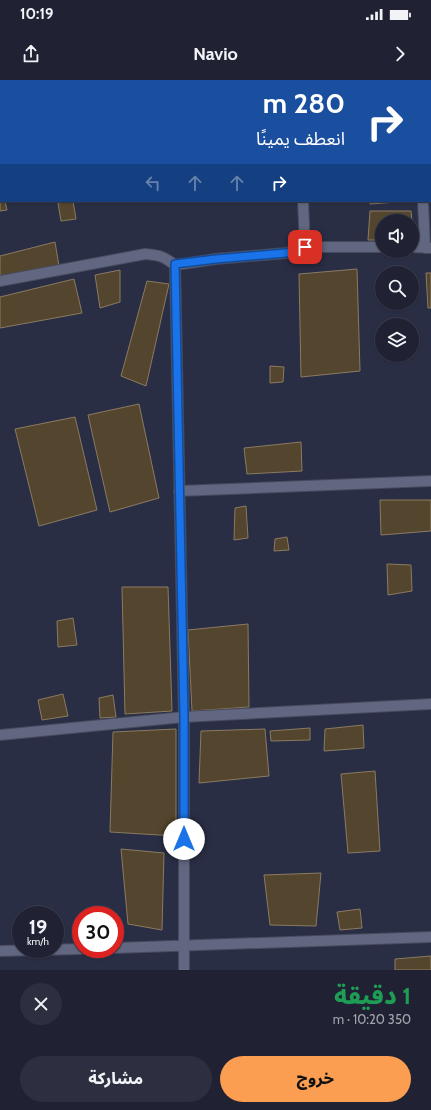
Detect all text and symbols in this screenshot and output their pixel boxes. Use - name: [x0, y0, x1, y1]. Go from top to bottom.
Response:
- text: 10:19: [20, 5, 53, 23]
- icon: share: [20, 43, 42, 65]
- text: Navio: [193, 43, 238, 65]
- icon: forward: [389, 43, 411, 65]
- text: 280 m: [263, 86, 345, 120]
- icon: right: [359, 96, 411, 148]
- text: انعطف يمينًا: [256, 128, 345, 150]
- icon: left: [142, 172, 164, 194]
- icon: ahead: [184, 172, 206, 194]
- icon: ahead: [226, 172, 248, 194]
- icon: right: [268, 172, 290, 194]
- map controls: [375, 214, 419, 362]
- button: sound: [375, 214, 419, 258]
- pin: [288, 230, 322, 264]
- icon: arrive: [294, 236, 316, 258]
- button: search: [375, 266, 419, 310]
- button: layers: [375, 318, 419, 362]
- position arrow: [163, 818, 205, 860]
- speed limit sign: 30: [72, 906, 124, 958]
- text: 19: [29, 915, 47, 939]
- text: km/h: [27, 935, 49, 948]
- text: 1 دقيقة: [334, 981, 411, 1010]
- button: close: [20, 983, 62, 1025]
- text: 350 m · 10:20: [333, 1011, 411, 1027]
- button: مشاركة: [20, 1056, 212, 1102]
- button: خروج: [220, 1056, 411, 1102]

